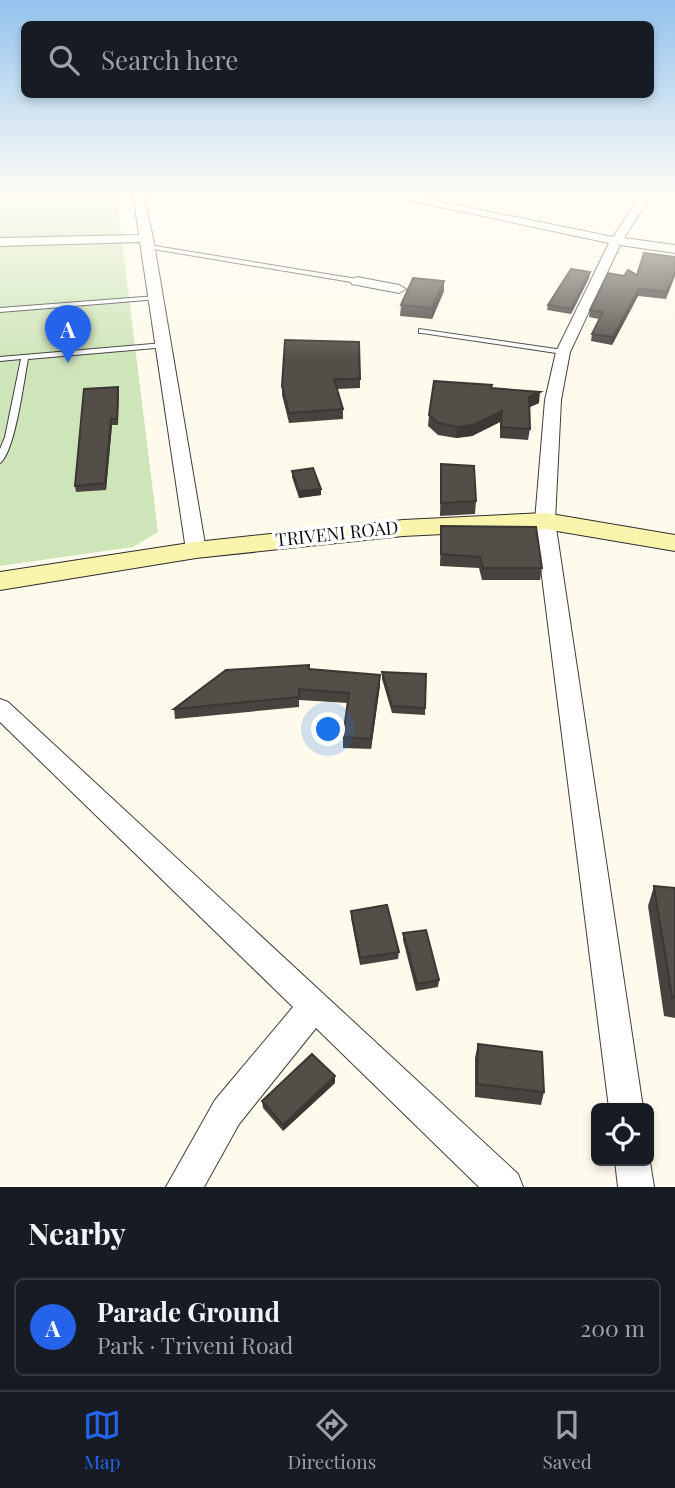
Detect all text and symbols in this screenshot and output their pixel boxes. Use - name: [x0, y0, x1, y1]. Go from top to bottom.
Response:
- search box: [21, 21, 654, 98]
- icon: search: [45, 41, 83, 79]
- text: Search here: [101, 42, 238, 77]
- pin: A: [45, 305, 91, 363]
- street label: TRIVENI ROAD: [274, 515, 399, 551]
- your location: [311, 712, 345, 746]
- map controls: [591, 1103, 654, 1166]
- button: locate: [591, 1103, 654, 1166]
- text: Nearby: [28, 1213, 126, 1253]
- text: Parade Ground: [97, 1294, 280, 1329]
- text: A: [45, 1312, 61, 1343]
- text: 200 m: [580, 1312, 645, 1343]
- text: Park · Triveni Road: [97, 1329, 293, 1360]
- tab: Map: [83, 1406, 121, 1474]
- tab: Directions: [287, 1406, 376, 1474]
- tab: Saved: [542, 1406, 592, 1474]

